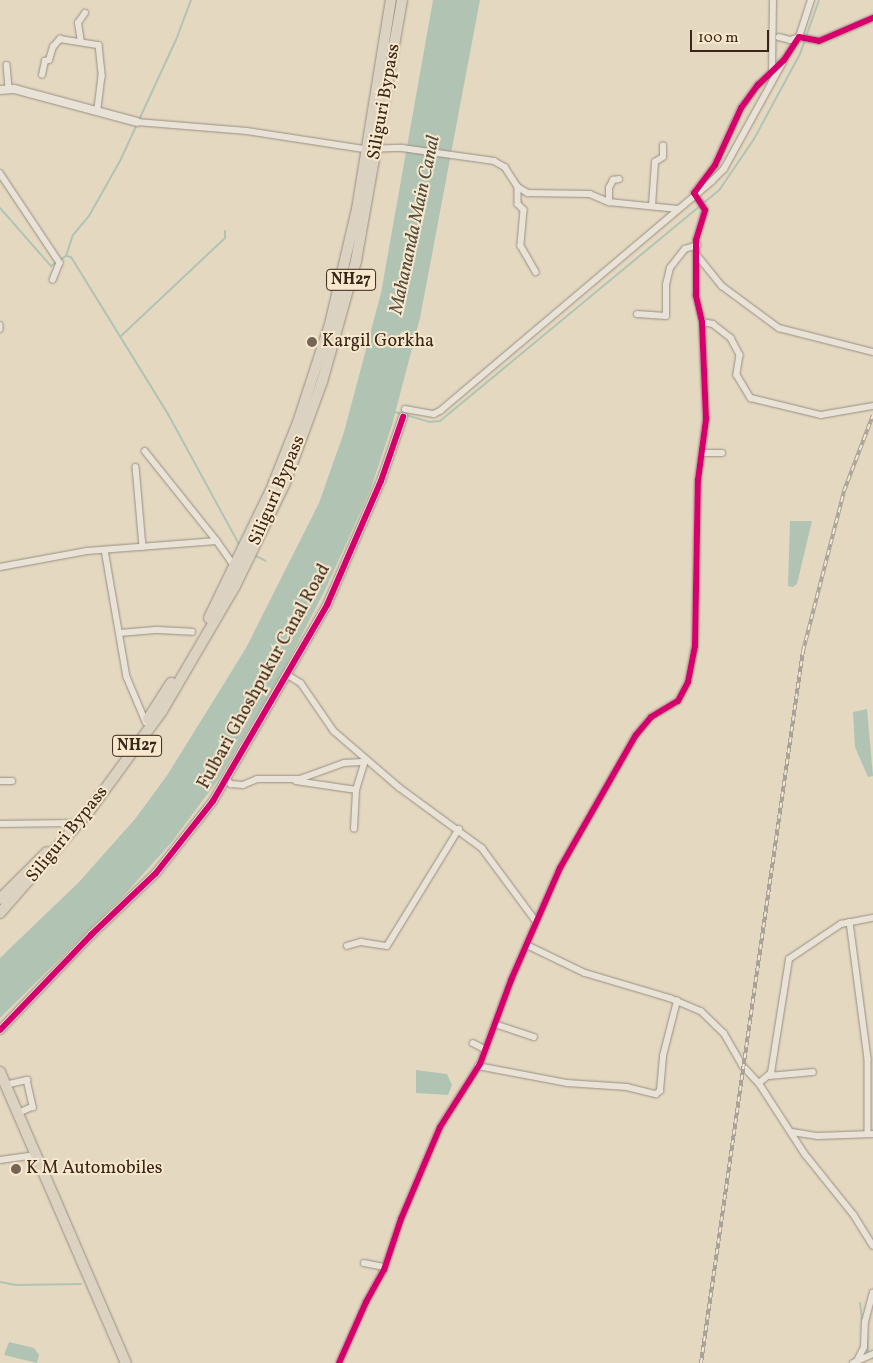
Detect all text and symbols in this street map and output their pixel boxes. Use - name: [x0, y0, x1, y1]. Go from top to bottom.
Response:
- scale bar: [693, 20, 772, 52]
- text: 100 m: [698, 28, 738, 49]
- street label: Siliguri Bypass: [364, 42, 406, 162]
- water label: Mahananda Main Canal: [386, 134, 446, 316]
- road number: NH27: [326, 266, 376, 294]
- place label: Kargil Gorkha: [322, 331, 434, 353]
- marker: Kargil Gorkha: [306, 336, 318, 348]
- street label: Siliguri Bypass: [245, 433, 311, 549]
- street label: Fulbari Ghoshpukur Canal Road: [194, 561, 336, 793]
- road number: NH27: [112, 732, 162, 759]
- street label: Siliguri Bypass: [23, 782, 113, 888]
- place label: K M Automobiles: [26, 1158, 163, 1180]
- marker: K M Automobiles: [10, 1163, 22, 1175]

